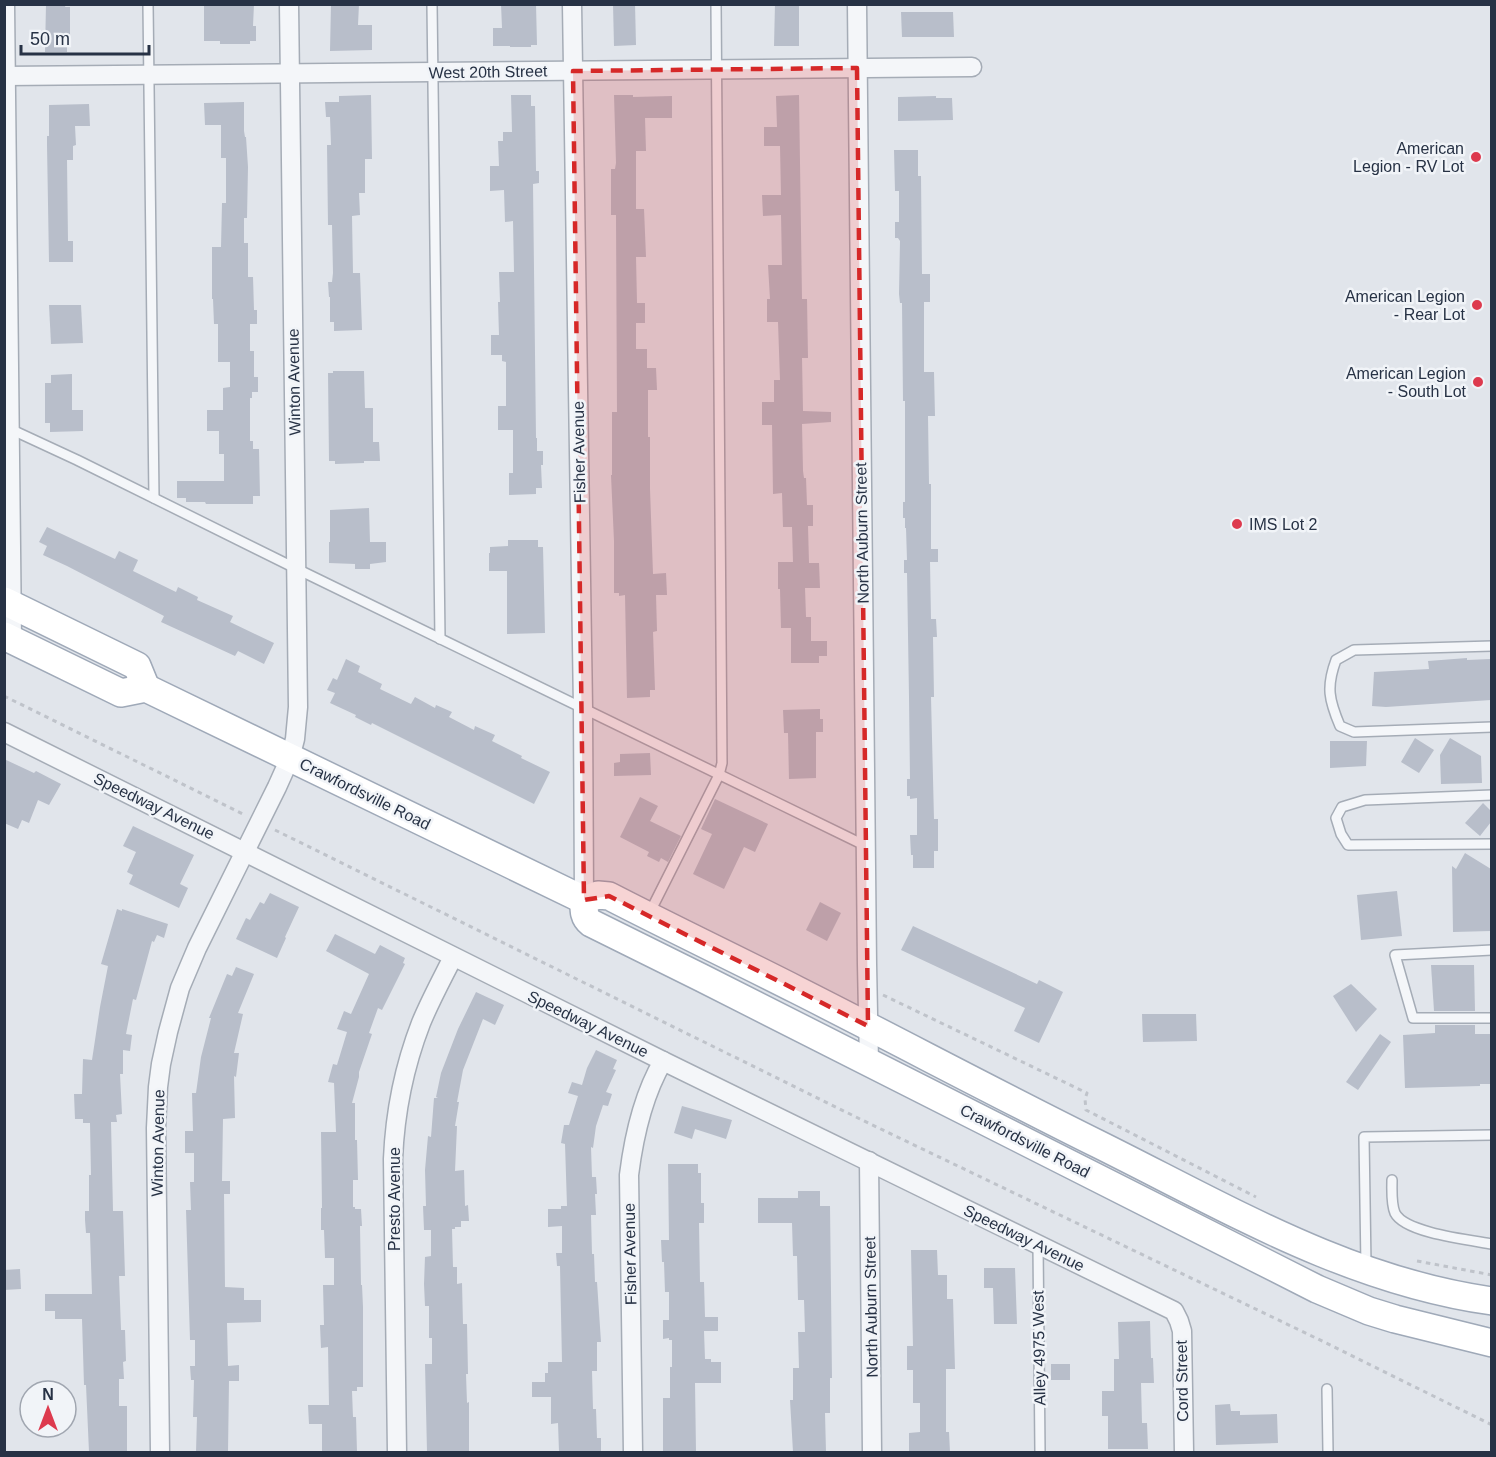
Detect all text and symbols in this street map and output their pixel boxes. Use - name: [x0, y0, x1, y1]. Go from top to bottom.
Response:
- scale bar: [21, 18, 148, 56]
- text: 50 m: [30, 29, 70, 49]
- street label: West 20th Street: [428, 62, 548, 82]
- place label: American Legion - RV Lot: [1353, 140, 1465, 175]
- marker: American Legion - RV Lot: [1469, 150, 1483, 164]
- place label: American Legion - Rear Lot: [1345, 288, 1466, 323]
- marker: American Legion - Rear Lot: [1470, 298, 1484, 312]
- street label: Winton Avenue: [285, 328, 303, 436]
- place label: American Legion - South Lot: [1346, 365, 1467, 400]
- marker: American Legion - South Lot: [1471, 375, 1485, 389]
- street label: Fisher Avenue: [570, 401, 588, 503]
- street label: North Auburn Street: [852, 462, 872, 604]
- place label: IMS Lot 2: [1249, 516, 1318, 533]
- marker: IMS Lot 2: [1230, 517, 1244, 531]
- street label: Crawfordsville Road: [297, 755, 433, 833]
- street label: Speedway Avenue: [91, 769, 217, 843]
- street label: Speedway Avenue: [525, 987, 651, 1061]
- street label: Winton Avenue: [149, 1089, 167, 1197]
- street label: Crawfordsville Road: [957, 1101, 1093, 1181]
- street label: Presto Avenue: [386, 1147, 403, 1251]
- street label: Speedway Avenue: [961, 1201, 1087, 1275]
- street label: Fisher Avenue: [621, 1203, 639, 1305]
- street label: North Auburn Street: [861, 1236, 881, 1378]
- street label: Alley 4975 West: [1029, 1290, 1049, 1406]
- street label: Cord Street: [1173, 1339, 1191, 1422]
- north arrow: [18, 1379, 78, 1439]
- text: N: [42, 1386, 54, 1403]

